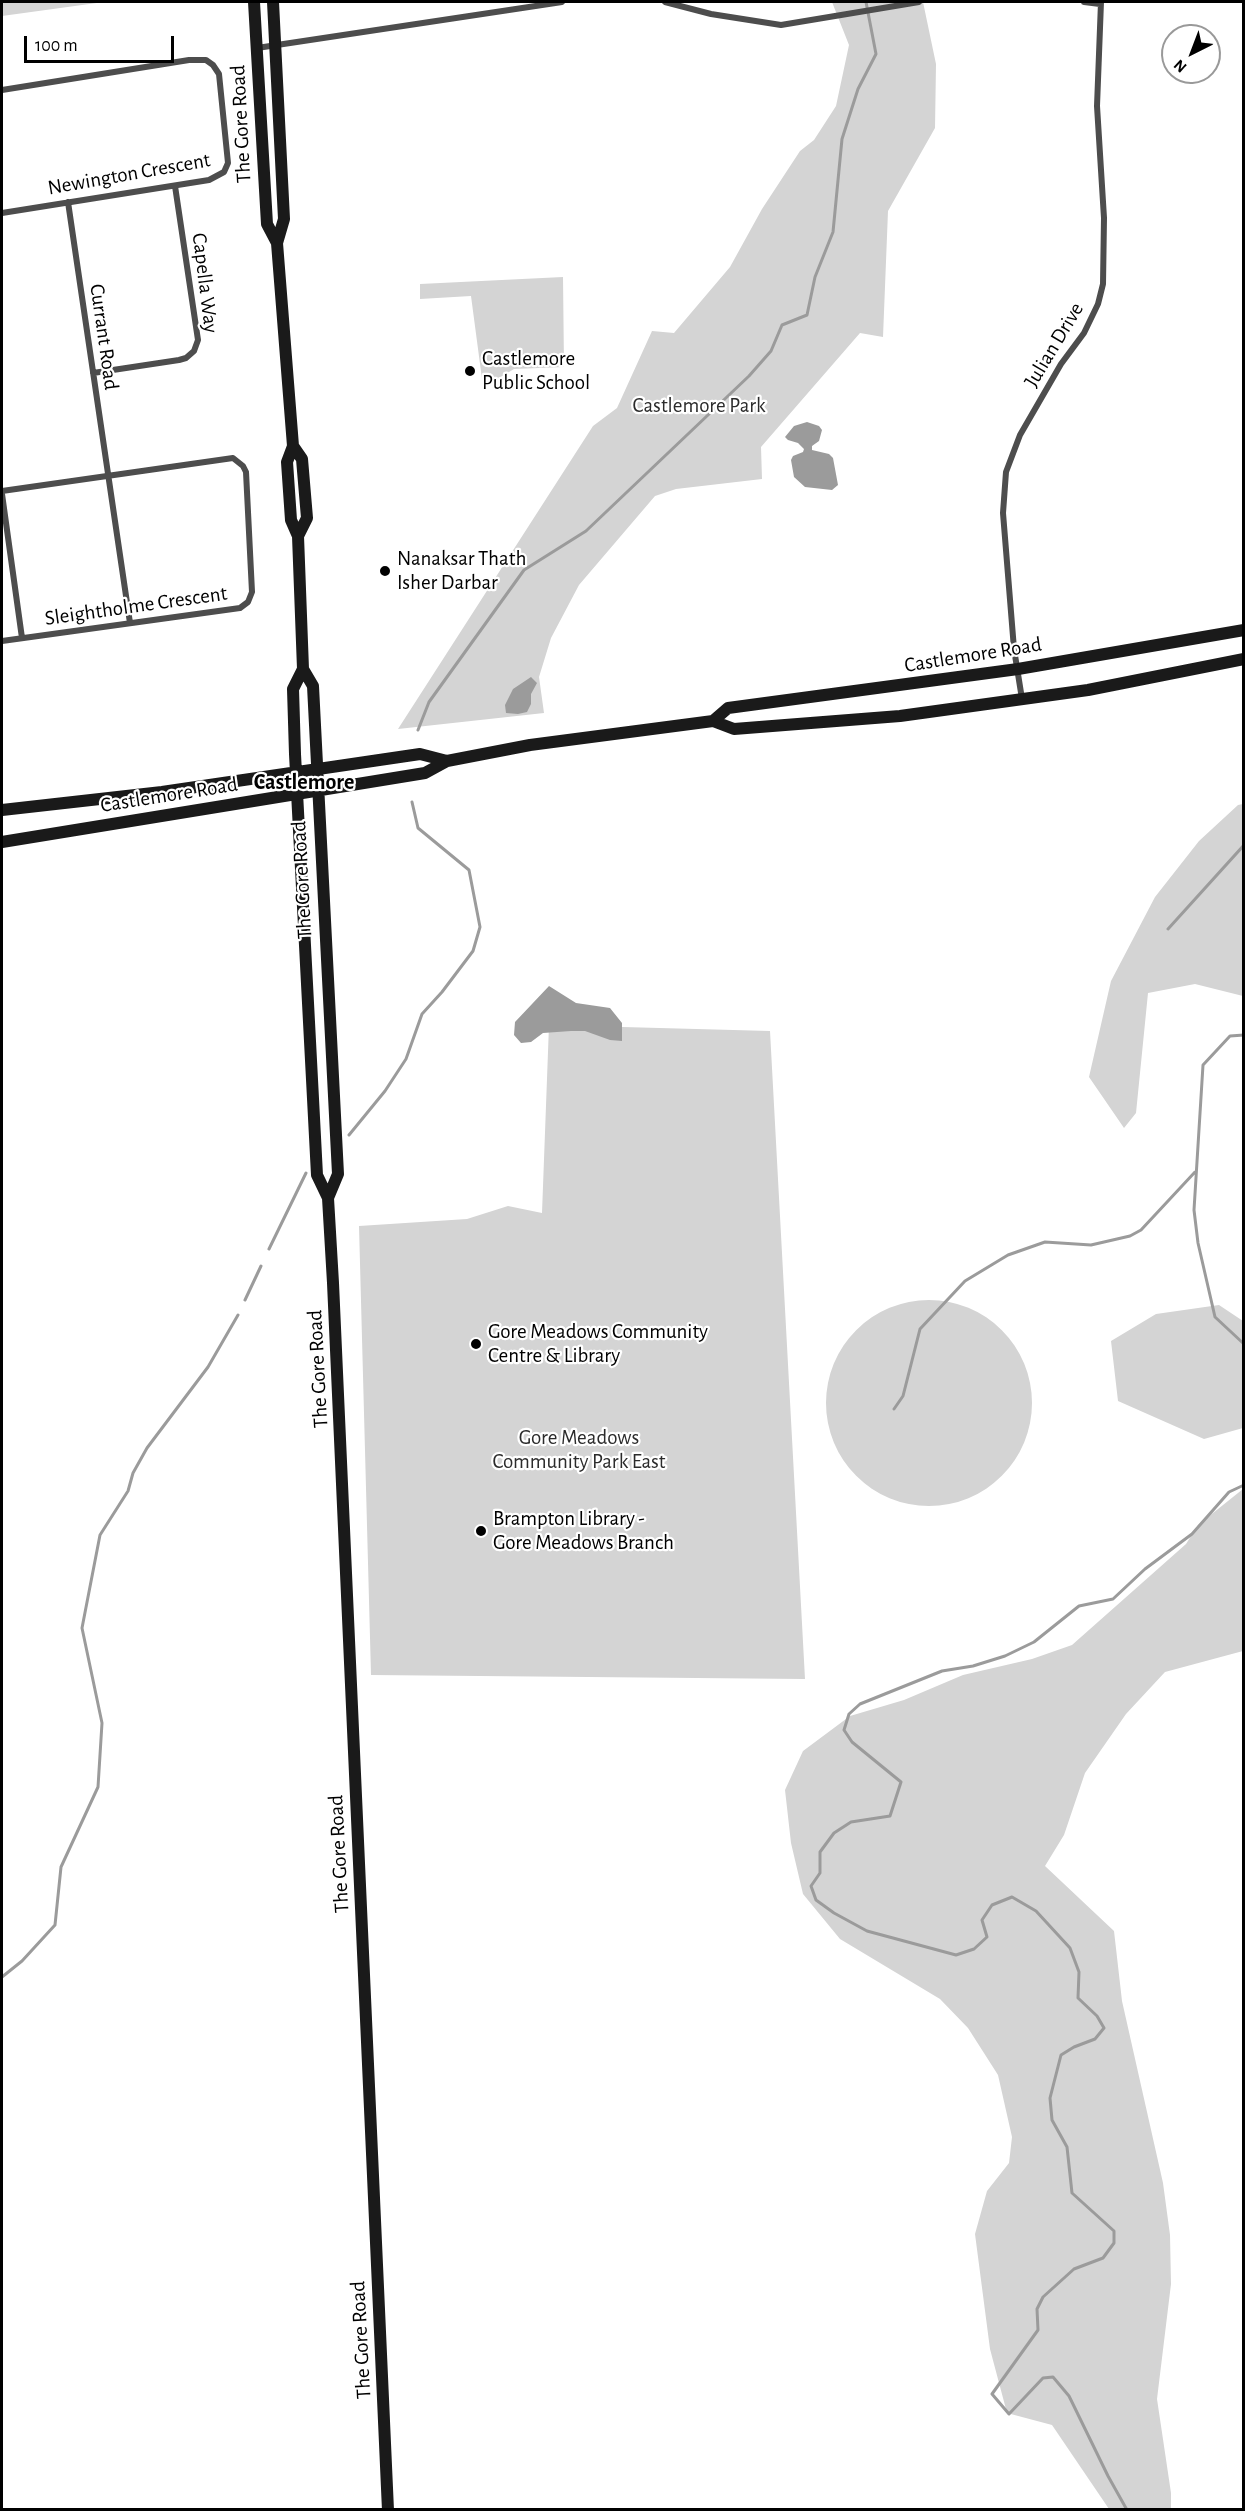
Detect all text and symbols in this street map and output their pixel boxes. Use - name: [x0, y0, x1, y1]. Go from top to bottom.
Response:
- scale bar: [27, 24, 177, 62]
- north arrow: [1161, 24, 1221, 84]
- text: 100 m: [35, 37, 78, 55]
- text: N: [1171, 56, 1190, 76]
- street label: The Gore Road: [225, 64, 257, 184]
- street label: Newington Crescent: [46, 147, 212, 201]
- street label: Capella Way: [186, 232, 224, 334]
- street label: Currant Road: [84, 282, 124, 392]
- street label: Julian Drive: [1019, 298, 1089, 392]
- place label: Castlemore Public School: [482, 346, 590, 396]
- marker: Castlemore Public School: [463, 364, 477, 378]
- park label: Castlemore Park: [632, 393, 766, 419]
- place label: Nanaksar Thath Isher Darbar: [397, 546, 526, 596]
- marker: Nanaksar Thath Isher Darbar: [378, 564, 392, 578]
- street label: Sleightholme Crescent: [43, 581, 229, 631]
- street label: Castlemore Road: [903, 632, 1043, 678]
- district label: Castlemore: [254, 769, 354, 795]
- street label: Castlemore Road: [99, 772, 239, 818]
- street label: The Gore Road: [286, 820, 318, 940]
- street label: The Gore Road: [302, 1309, 334, 1429]
- place label: Gore Meadows Community Centre & Library: [488, 1319, 708, 1369]
- marker: Gore Meadows Community Centre & Library: [469, 1337, 483, 1351]
- park label: Gore Meadows Community Park East: [492, 1425, 666, 1475]
- place label: Brampton Library - Gore Meadows Branch: [493, 1506, 674, 1556]
- marker: Brampton Library - Gore Meadows Branch: [474, 1524, 488, 1538]
- street label: The Gore Road: [323, 1794, 355, 1914]
- street label: The Gore Road: [345, 2280, 377, 2400]

